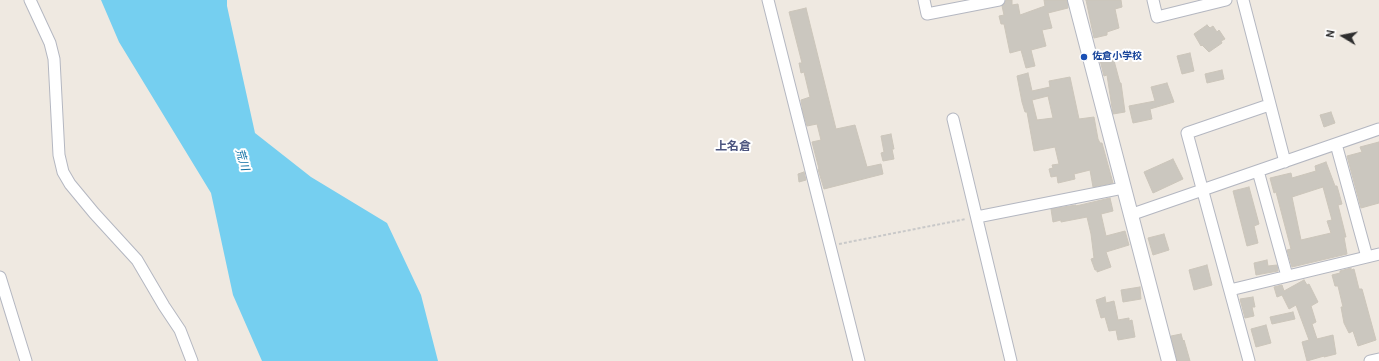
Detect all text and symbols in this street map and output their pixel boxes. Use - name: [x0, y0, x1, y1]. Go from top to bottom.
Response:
- north arrow: [1323, 16, 1363, 56]
- text: N: [1324, 29, 1339, 39]
- place label: 佐倉小学校: [1092, 51, 1142, 63]
- marker: 佐倉小学校: [1079, 52, 1089, 62]
- district label: 上名倉: [715, 141, 751, 155]
- water label: 荒川: [231, 148, 251, 172]

